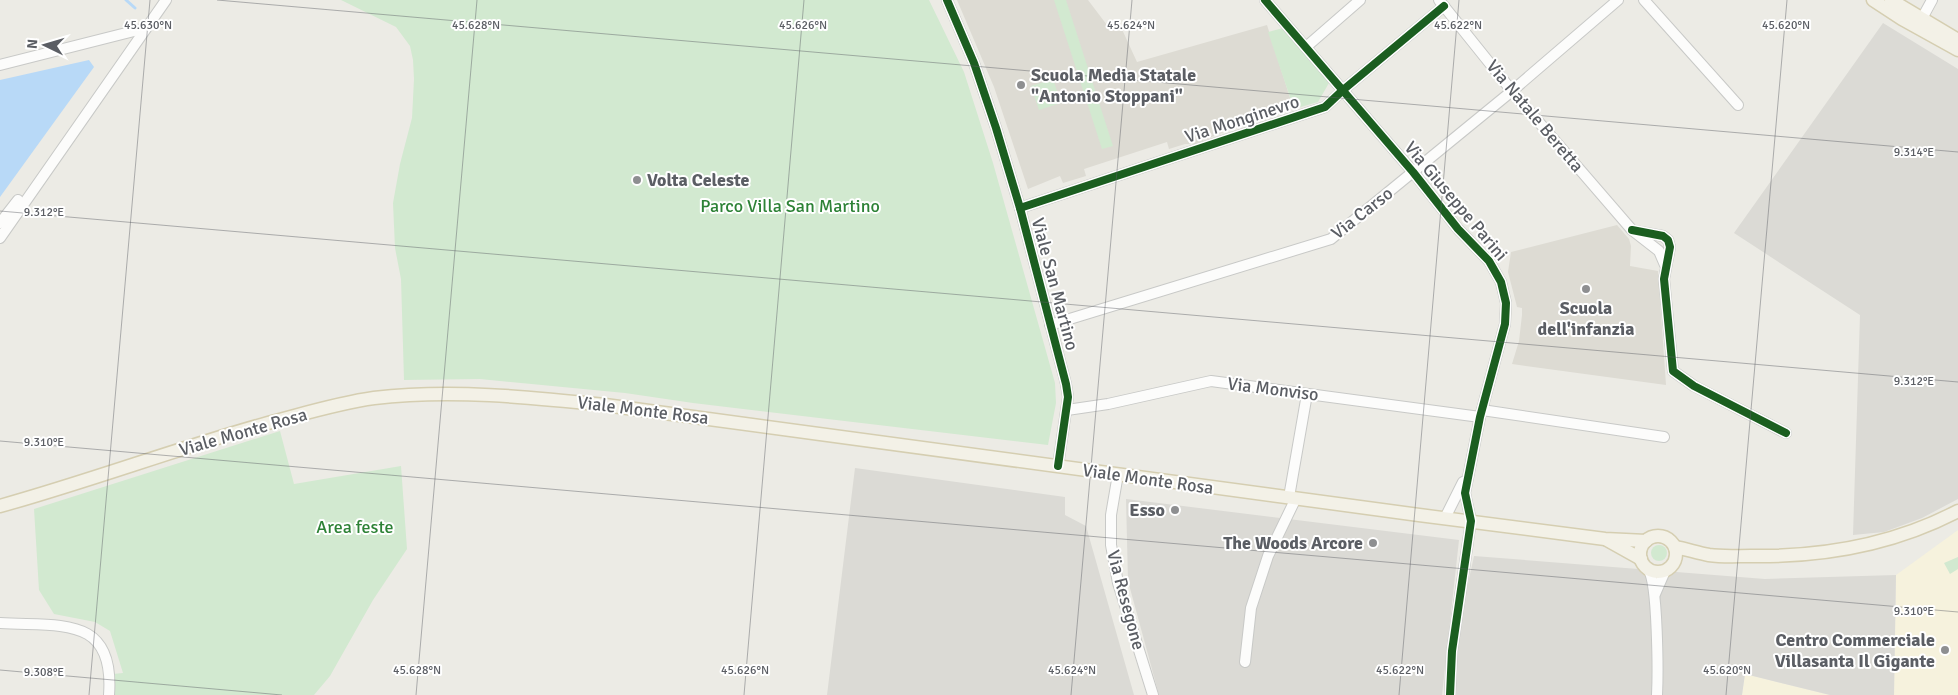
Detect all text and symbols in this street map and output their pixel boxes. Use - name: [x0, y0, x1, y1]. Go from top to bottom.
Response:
- text: 45.630°N: [124, 18, 172, 33]
- text: 45.628°N: [452, 18, 500, 33]
- text: 45.626°N: [779, 18, 827, 33]
- text: 45.624°N: [1107, 18, 1155, 33]
- text: 45.622°N: [1434, 18, 1482, 33]
- text: 45.620°N: [1762, 18, 1810, 33]
- north arrow: [20, 20, 70, 70]
- text: N: [24, 38, 41, 50]
- street label: Via Natale Beretta: [1482, 55, 1588, 177]
- place label: Scuola Media Statale "Antonio Stoppani": [1031, 64, 1196, 107]
- marker: Scuola Media Statale "Antonio Stoppani": [1015, 79, 1027, 91]
- street label: Via Monginevro: [1182, 90, 1302, 148]
- street label: Via Giuseppe Parini: [1400, 137, 1512, 265]
- text: 9.314°E: [1894, 145, 1934, 160]
- place label: Volta Celeste: [647, 169, 750, 191]
- marker: Volta Celeste: [631, 174, 643, 186]
- street label: Via Carso: [1327, 182, 1397, 244]
- park label: Parco Villa San Martino: [700, 195, 880, 217]
- text: 9.312°E: [24, 205, 64, 220]
- street label: Viale San Martino: [1027, 215, 1083, 353]
- marker: Scuola dell'infanzia: [1580, 283, 1592, 295]
- place label: Scuola dell'infanzia: [1538, 297, 1634, 340]
- street label: Via Monviso: [1226, 372, 1320, 406]
- text: 9.312°E: [1894, 374, 1934, 389]
- street label: Viale Monte Rosa: [576, 391, 710, 429]
- street label: Viale Monte Rosa: [176, 403, 310, 461]
- text: 9.310°E: [24, 435, 64, 450]
- street label: Viale Monte Rosa: [1081, 459, 1215, 499]
- place label: Esso: [1129, 499, 1165, 521]
- marker: Esso: [1169, 504, 1181, 516]
- park label: Area feste: [316, 516, 394, 538]
- place label: The Woods Arcore: [1223, 532, 1363, 554]
- marker: The Woods Arcore: [1367, 537, 1379, 549]
- street label: Via Resegone: [1102, 548, 1150, 652]
- text: 9.310°E: [1894, 604, 1934, 619]
- place label: Centro Commerciale Villasanta Il Gigante: [1775, 629, 1935, 672]
- marker: Centro Commerciale Villasanta Il Gigante: [1939, 644, 1951, 656]
- text: 45.628°N: [393, 663, 441, 678]
- text: 45.626°N: [721, 663, 769, 678]
- text: 45.624°N: [1048, 663, 1096, 678]
- text: 45.622°N: [1376, 663, 1424, 678]
- text: 45.620°N: [1703, 663, 1751, 678]
- text: 9.308°E: [24, 665, 64, 680]

